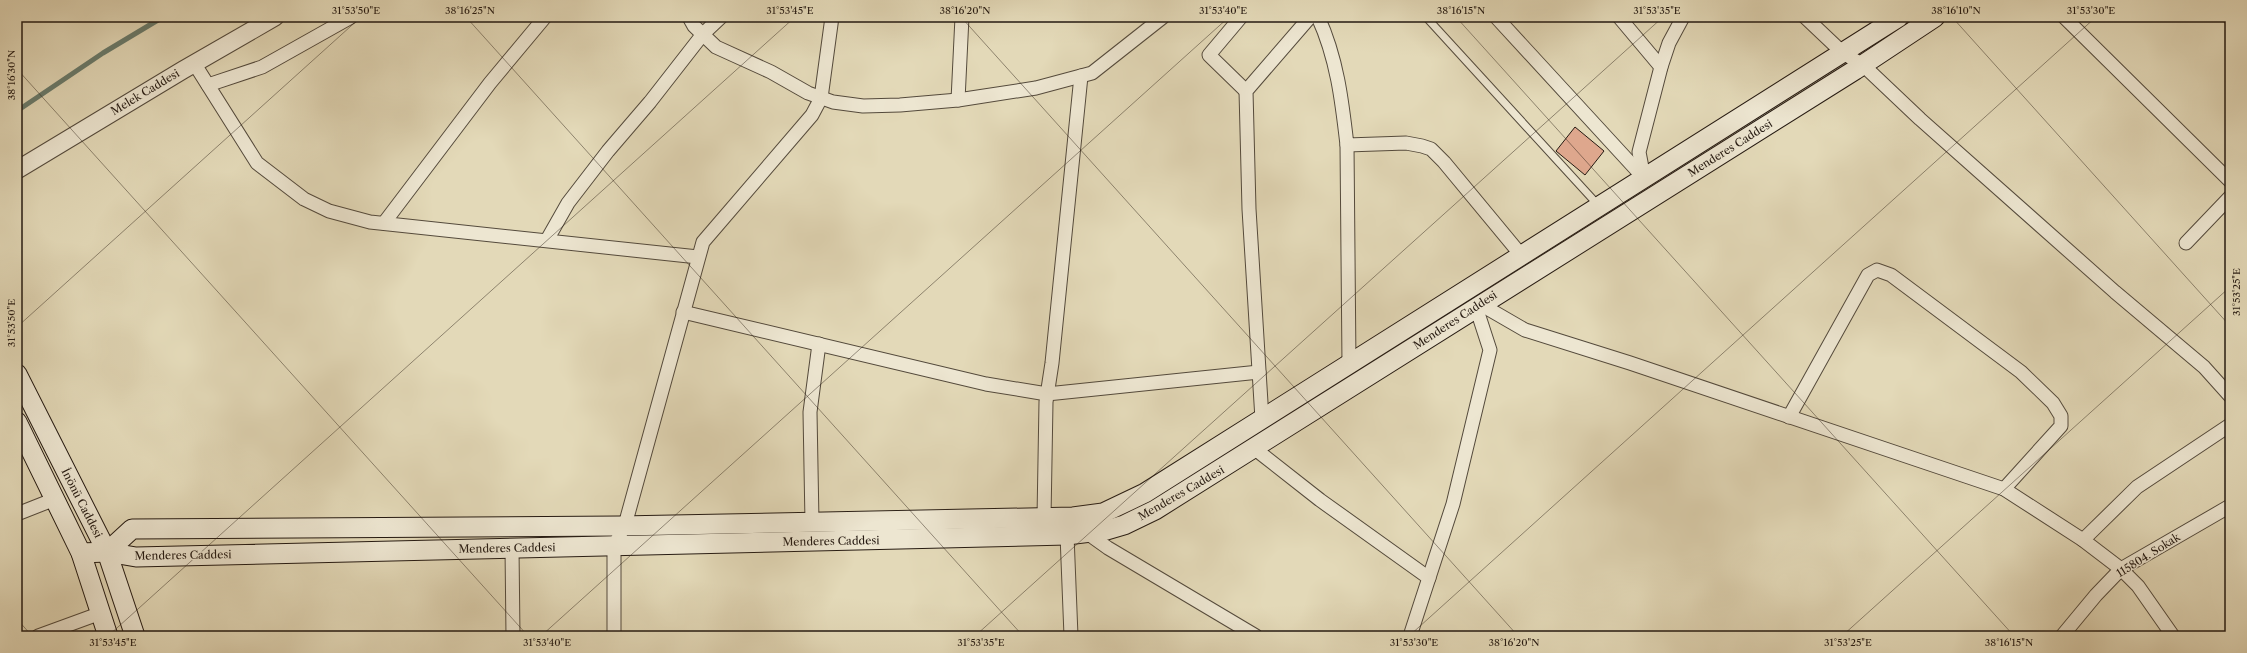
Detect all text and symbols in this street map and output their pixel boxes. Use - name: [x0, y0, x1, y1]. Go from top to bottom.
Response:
- text: 31°53'50"E: [332, 4, 380, 17]
- text: 38°16'25"N: [445, 4, 495, 17]
- text: 31°53'45"E: [766, 4, 814, 17]
- text: 38°16'20"N: [940, 4, 990, 17]
- text: 31°53'40"E: [1199, 4, 1247, 17]
- text: 38°16'15"N: [1437, 4, 1485, 17]
- text: 31°53'35"E: [1633, 4, 1681, 17]
- text: 38°16'10"N: [1931, 4, 1981, 17]
- text: 31°53'30"E: [2067, 4, 2115, 17]
- text: 38°16'30"N: [5, 50, 18, 100]
- street label: Melek Caddesi: [108, 66, 182, 118]
- street label: Menderes Caddesi: [1685, 116, 1775, 180]
- text: 31°53'25"E: [2230, 268, 2243, 316]
- street label: Menderes Caddesi: [1410, 287, 1500, 352]
- text: 31°53'50"E: [5, 299, 18, 347]
- street label: Menderes Caddesi: [1135, 462, 1227, 523]
- street label: İnönü Caddesi: [58, 465, 107, 541]
- street label: 115804. Sokak: [2114, 530, 2183, 580]
- street label: Menderes Caddesi: [782, 533, 880, 549]
- street label: Menderes Caddesi: [458, 540, 556, 556]
- street label: Menderes Caddesi: [134, 547, 232, 563]
- text: 31°53'45"E: [89, 636, 137, 649]
- text: 31°53'40"E: [523, 636, 571, 649]
- text: 31°53'35"E: [957, 636, 1005, 649]
- text: 31°53'30"E: [1390, 636, 1438, 649]
- text: 38°16'20"N: [1489, 636, 1539, 649]
- text: 31°53'25"E: [1824, 636, 1872, 649]
- text: 38°16'15"N: [1985, 636, 2033, 649]

